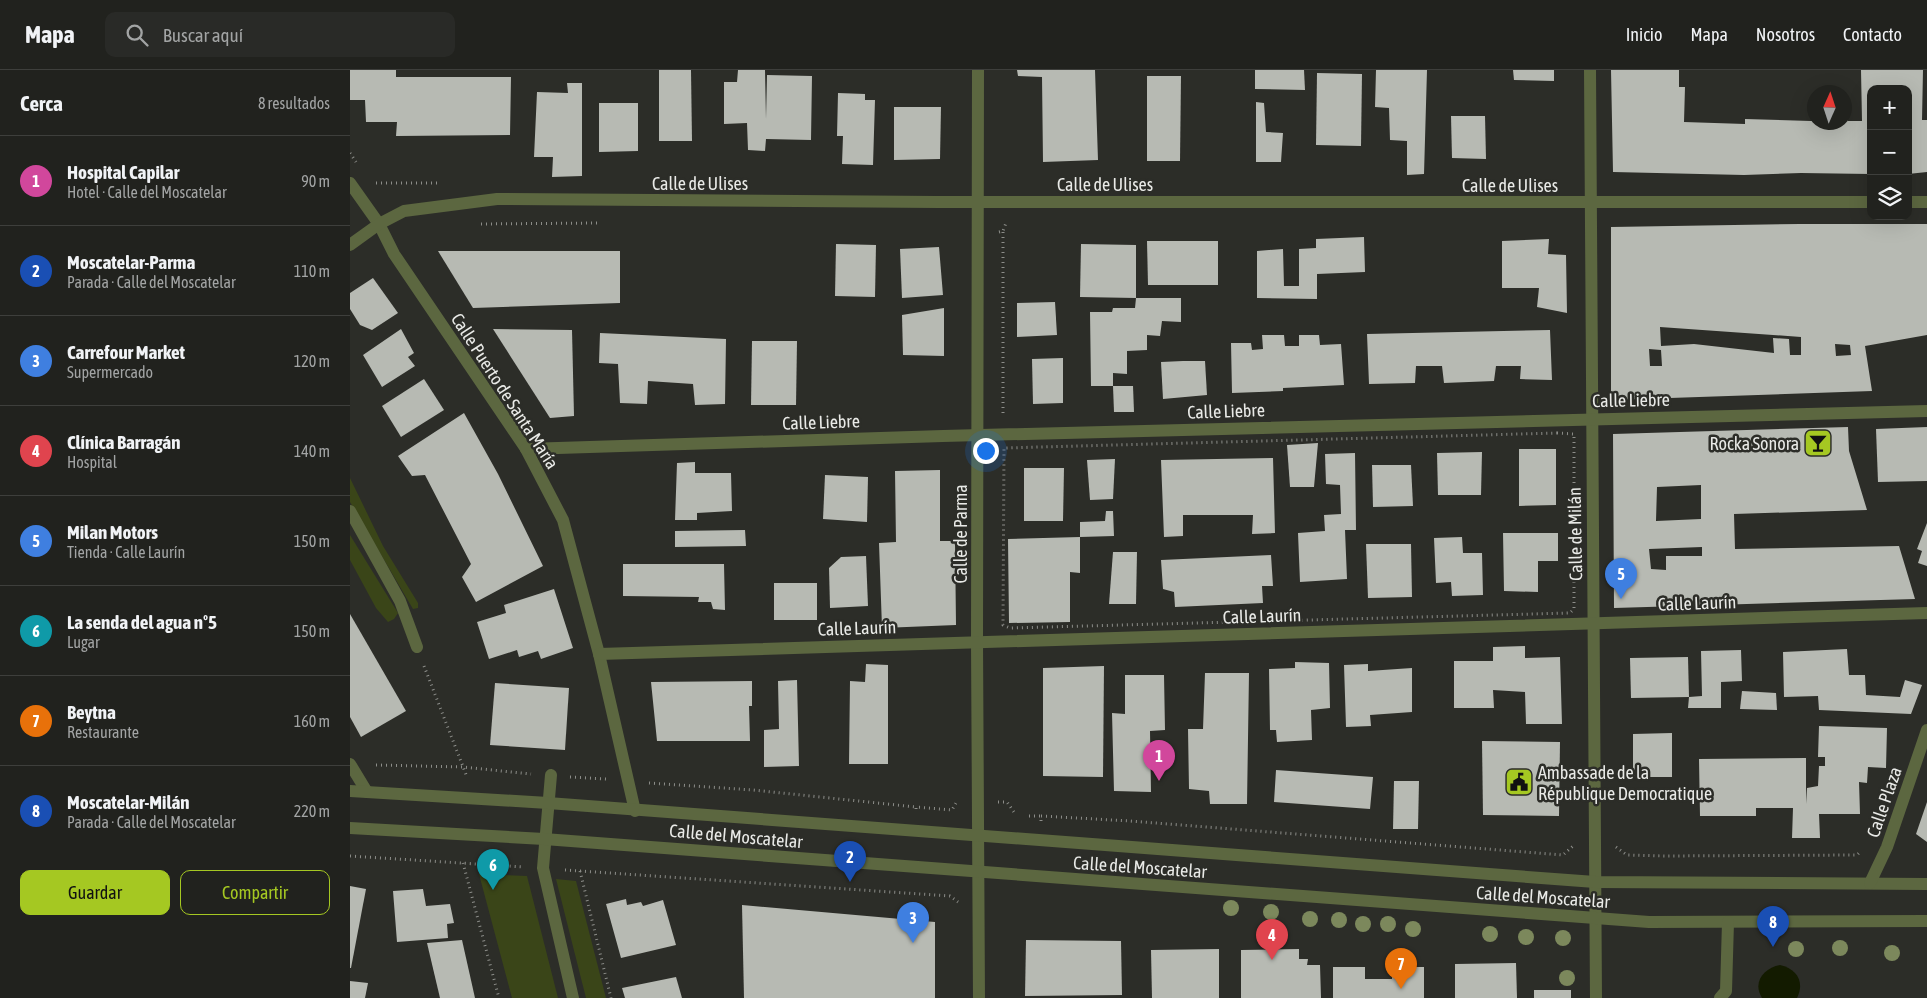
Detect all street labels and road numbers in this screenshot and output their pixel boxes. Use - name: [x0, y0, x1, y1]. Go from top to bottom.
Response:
- street label: Calle de Ulises: [652, 173, 748, 194]
- street label: Calle de Ulises: [1057, 174, 1153, 195]
- street label: Calle de Ulises: [1462, 175, 1558, 196]
- street label: Calle Puerto de Santa María: [447, 309, 563, 473]
- street label: Calle Liebre: [1592, 389, 1670, 411]
- street label: Calle Liebre: [1187, 399, 1265, 423]
- street label: Calle Liebre: [782, 410, 860, 434]
- street label: Calle de Parma: [950, 484, 971, 584]
- street label: Calle de Milán: [1564, 487, 1586, 581]
- street label: Calle Laurín: [1657, 591, 1737, 615]
- street label: Calle Laurín: [1222, 604, 1302, 628]
- street label: Calle Laurín: [817, 616, 897, 640]
- street label: Calle Plaza: [1862, 764, 1906, 840]
- street label: Calle del Moscatelar: [668, 820, 804, 852]
- street label: Calle del Moscatelar: [1072, 852, 1208, 882]
- street label: Calle del Moscatelar: [1475, 882, 1611, 912]

